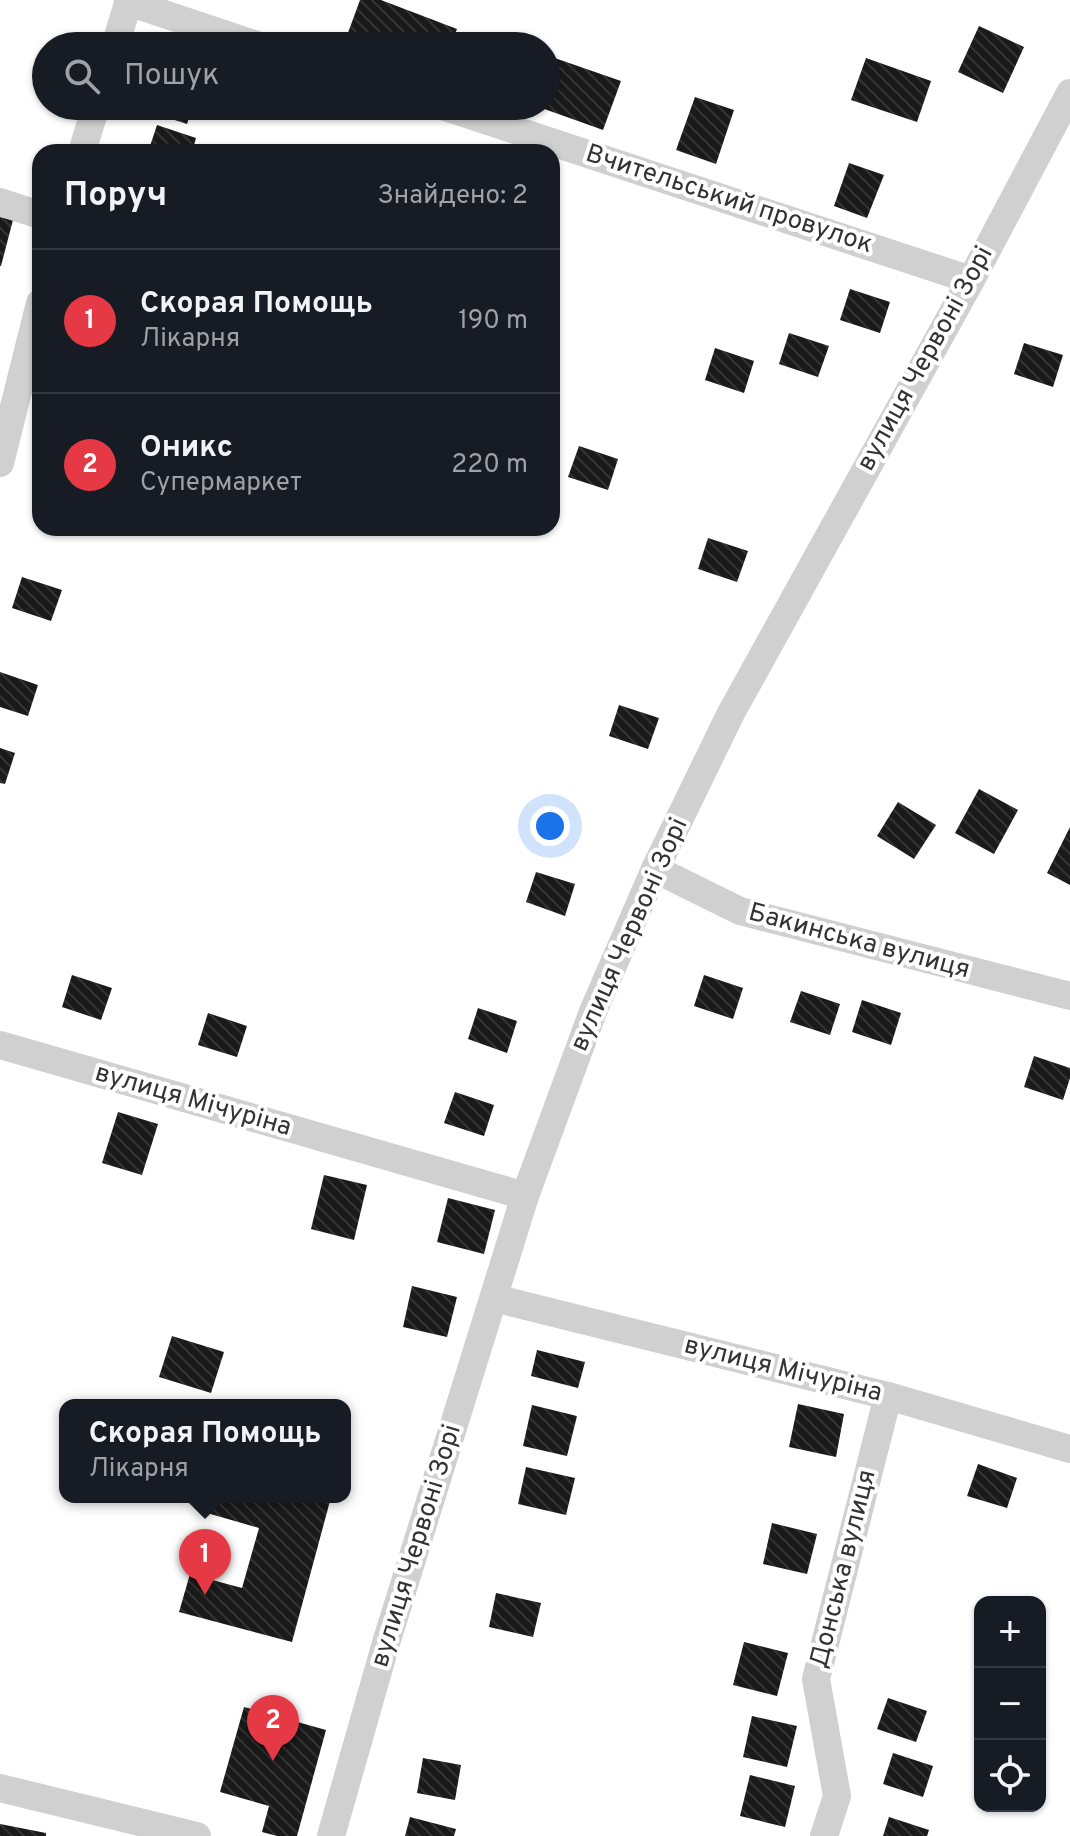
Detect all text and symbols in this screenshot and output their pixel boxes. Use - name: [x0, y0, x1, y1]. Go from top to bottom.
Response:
- search box: [32, 32, 560, 120]
- icon: search: [60, 54, 104, 98]
- text: Пошук: [124, 58, 219, 95]
- street label: Вчительський провулок: [581, 138, 877, 262]
- text: Поруч: [64, 175, 167, 218]
- text: Знайдено: 2: [378, 180, 528, 213]
- street label: вулиця Червоні Зорі: [850, 241, 1002, 477]
- text: Скорая Помощь: [140, 286, 373, 323]
- text: 1: [85, 305, 95, 338]
- text: 190 m: [458, 305, 528, 338]
- text: Лікарня: [140, 323, 240, 356]
- text: Оникс: [140, 430, 233, 467]
- text: 2: [82, 449, 98, 482]
- text: 220 m: [451, 449, 528, 482]
- text: Супермаркет: [140, 467, 302, 500]
- your location: [530, 806, 570, 846]
- street label: вулиця Червоні Зорі: [564, 813, 696, 1057]
- street label: Бакинська вулиця: [745, 897, 973, 987]
- street label: вулиця Мічуріна: [91, 1057, 295, 1145]
- street label: вулиця Мічуріна: [681, 1329, 885, 1411]
- popup: [59, 1399, 351, 1503]
- text: Скорая Помощь: [89, 1416, 321, 1453]
- street label: вулиця Червоні Зорі: [364, 1421, 470, 1671]
- text: Лікарня: [89, 1453, 189, 1486]
- street label: Донська вулиця: [803, 1466, 885, 1672]
- pin: 1: [179, 1529, 231, 1595]
- map controls: [974, 1596, 1046, 1812]
- button: +: [974, 1596, 1046, 1668]
- button: −: [974, 1668, 1046, 1740]
- pin: 2: [247, 1695, 299, 1761]
- button: locate: [974, 1740, 1046, 1812]

